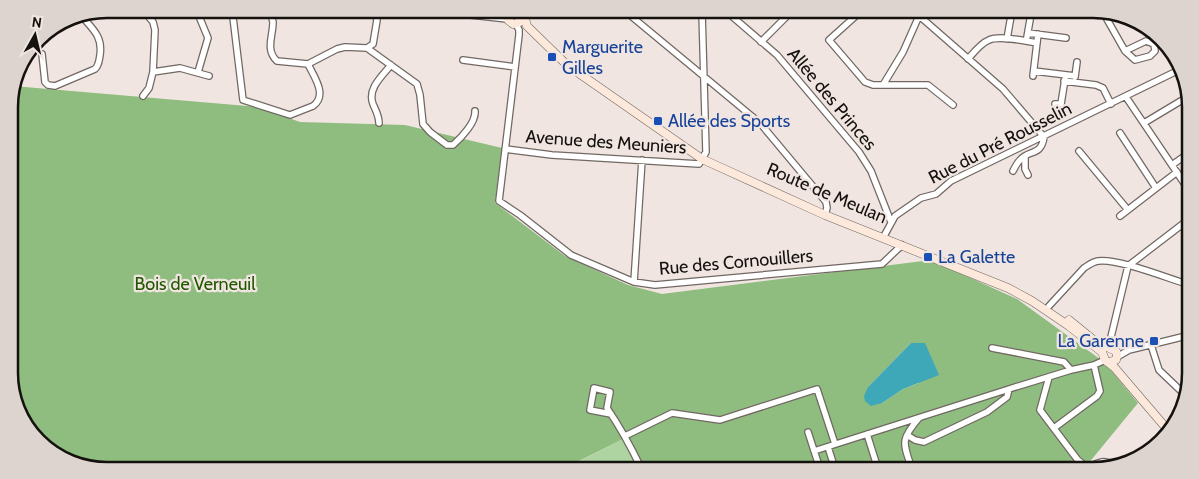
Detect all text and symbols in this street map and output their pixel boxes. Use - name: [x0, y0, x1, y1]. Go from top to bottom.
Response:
- north arrow: [10, 10, 60, 60]
- text: N: [31, 13, 43, 32]
- place label: Marguerite Gilles: [562, 36, 643, 79]
- street label: Allée des Princes: [783, 43, 881, 155]
- marker: Marguerite Gilles: [546, 51, 558, 63]
- street label: Rue du Pré Rousselin: [925, 97, 1075, 189]
- place label: Allée des Sports: [668, 110, 790, 132]
- marker: Allée des Sports: [652, 115, 664, 127]
- street label: Avenue des Meuniers: [525, 125, 687, 159]
- street label: Route de Meulan: [764, 158, 890, 228]
- street label: Rue des Cornouillers: [658, 244, 814, 280]
- place label: La Galette: [938, 246, 1015, 268]
- marker: La Galette: [922, 251, 934, 263]
- park label: Bois de Verneuil: [135, 273, 256, 295]
- place label: La Garenne: [1058, 330, 1144, 352]
- marker: La Garenne: [1148, 335, 1160, 347]

